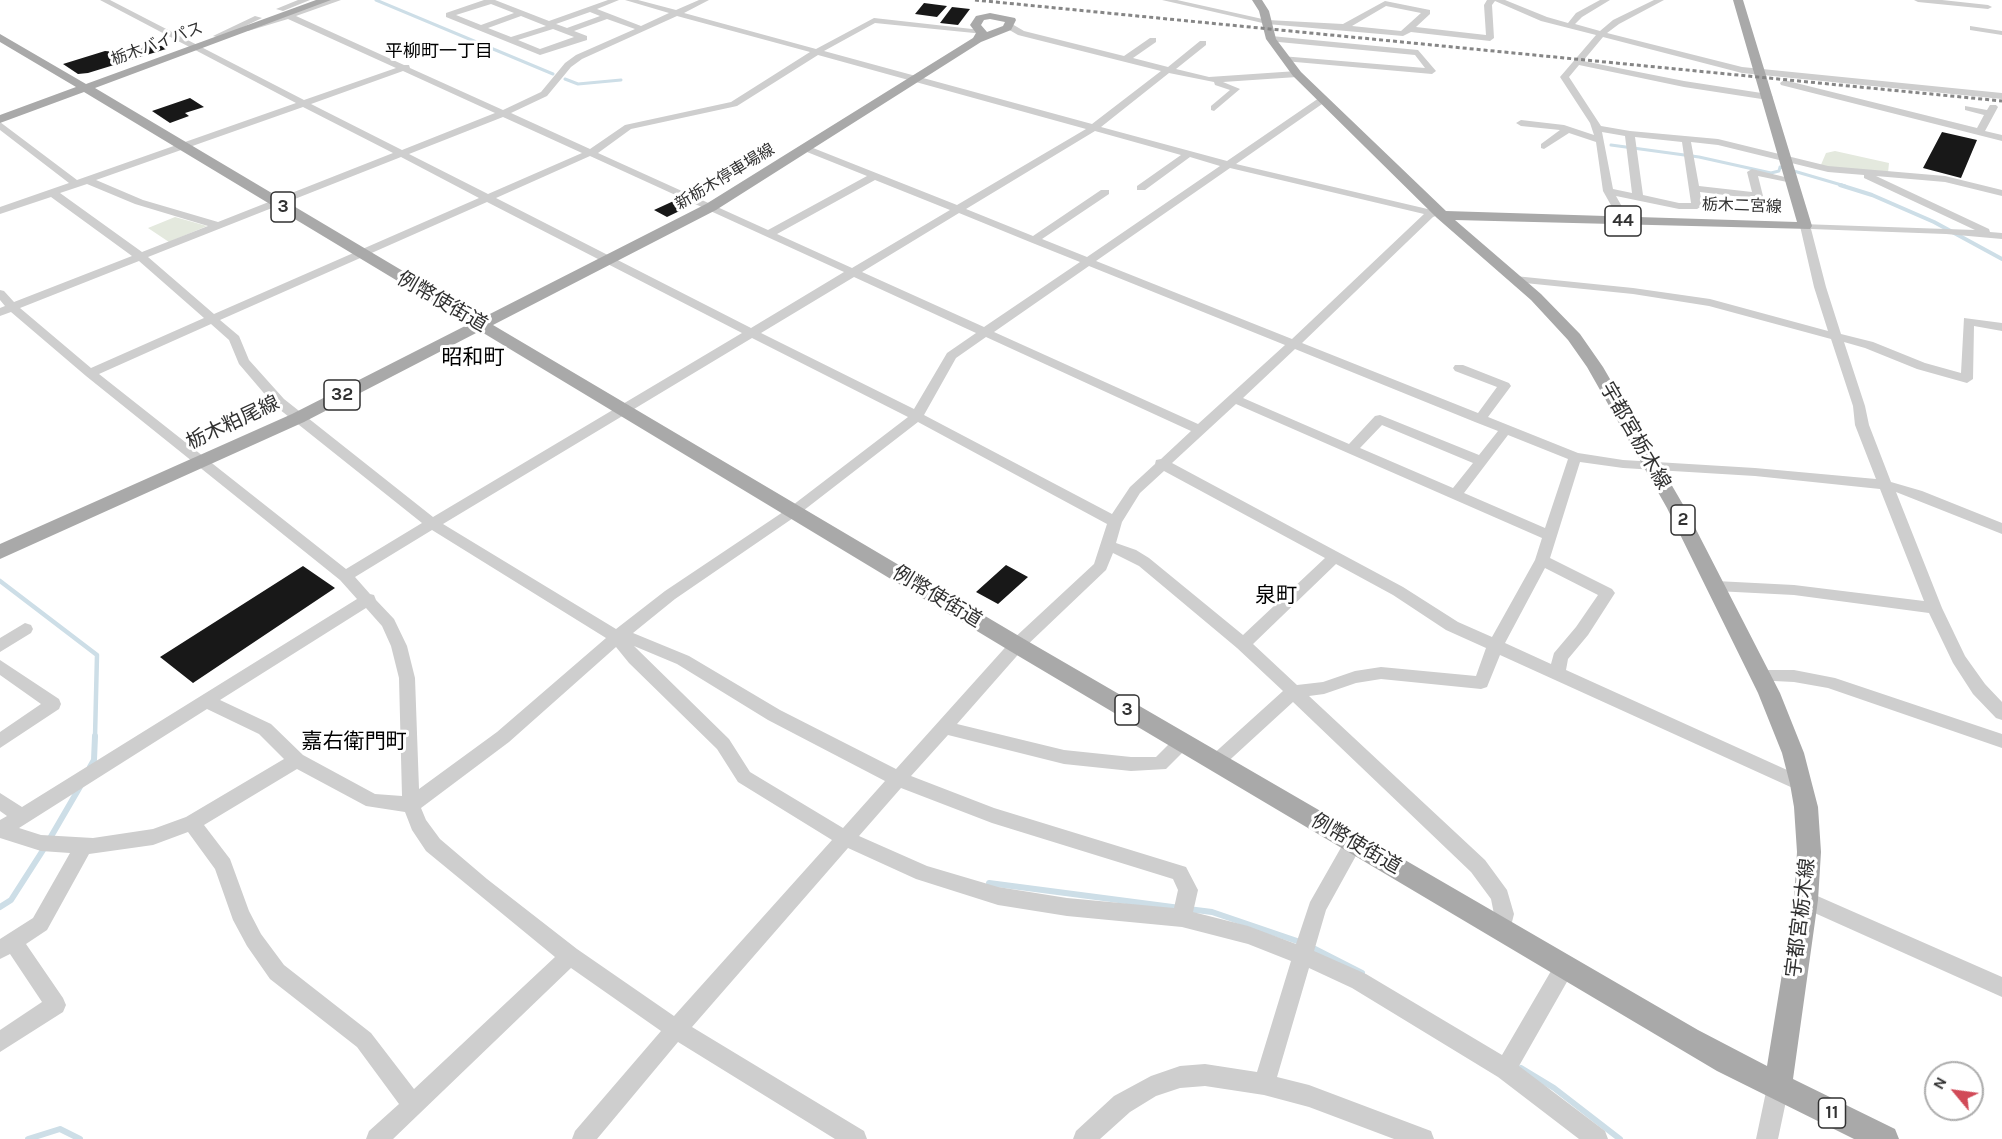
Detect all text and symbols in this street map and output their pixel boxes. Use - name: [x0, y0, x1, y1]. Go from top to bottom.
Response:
- street label: 栃木バイパス: [109, 19, 205, 69]
- district label: 平柳町一丁目: [385, 41, 493, 63]
- street label: 新栃木停車場線: [672, 140, 778, 214]
- road number: 3: [271, 192, 295, 222]
- street label: 栃木二宮線: [1702, 195, 1782, 217]
- road number: 44: [1605, 206, 1641, 236]
- street label: 例幣使街道: [393, 267, 491, 337]
- district label: 昭和町: [442, 345, 504, 371]
- street label: 宇都宮栃木線: [1595, 378, 1675, 494]
- road number: 32: [324, 380, 360, 410]
- street label: 栃木粕尾線: [183, 391, 283, 455]
- road number: 2: [1671, 505, 1695, 535]
- street label: 例幣使街道: [888, 561, 986, 633]
- district label: 泉町: [1255, 583, 1297, 609]
- road number: 3: [1115, 695, 1139, 725]
- district label: 嘉右衛門町: [302, 729, 406, 755]
- street label: 例幣使街道: [1307, 809, 1405, 879]
- street label: 宇都宮栃木線: [1782, 857, 1820, 979]
- north arrow: [1924, 1061, 1984, 1121]
- text: N: [1928, 1073, 1951, 1093]
- road number: 11: [1818, 1098, 1846, 1128]

